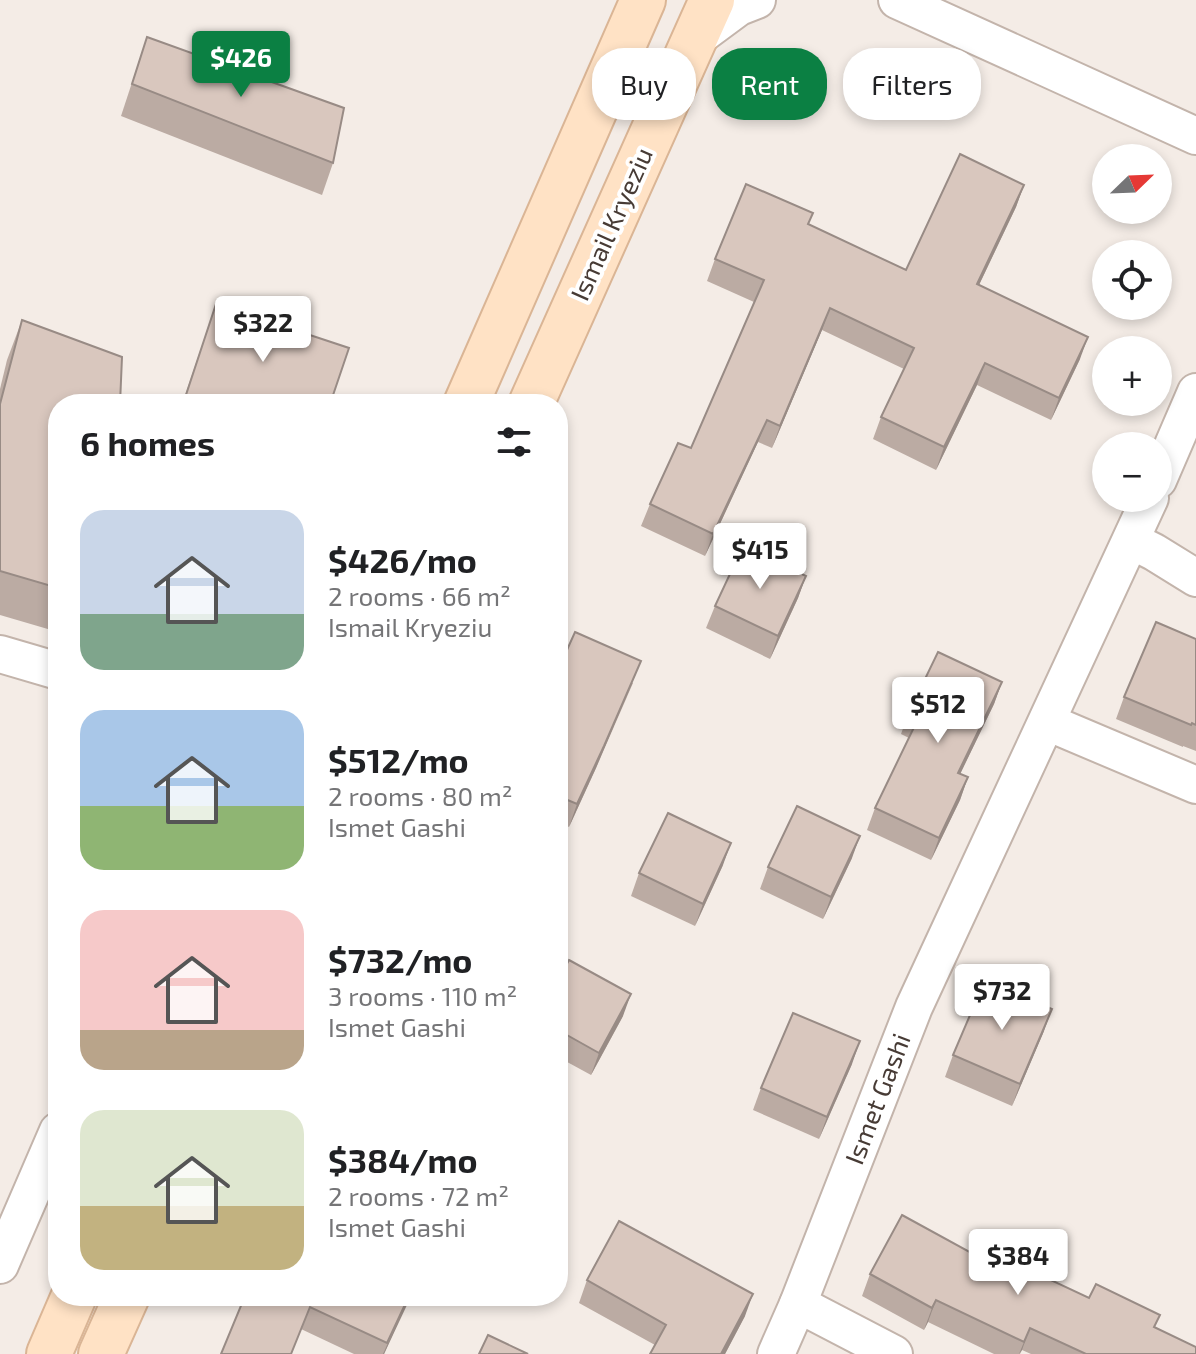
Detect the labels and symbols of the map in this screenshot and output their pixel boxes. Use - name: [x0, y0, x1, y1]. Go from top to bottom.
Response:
- pin: $426: [194, 31, 288, 99]
- street label: Ismail Kryeziu: [563, 142, 658, 305]
- north arrow: [1092, 144, 1172, 224]
- pin: $322: [216, 296, 310, 364]
- pin: $415: [713, 523, 807, 591]
- pin: $512: [891, 677, 985, 745]
- pin: $732: [955, 964, 1049, 1032]
- street label: Ismet Gashi: [837, 1029, 916, 1168]
- pin: $384: [971, 1229, 1065, 1297]

